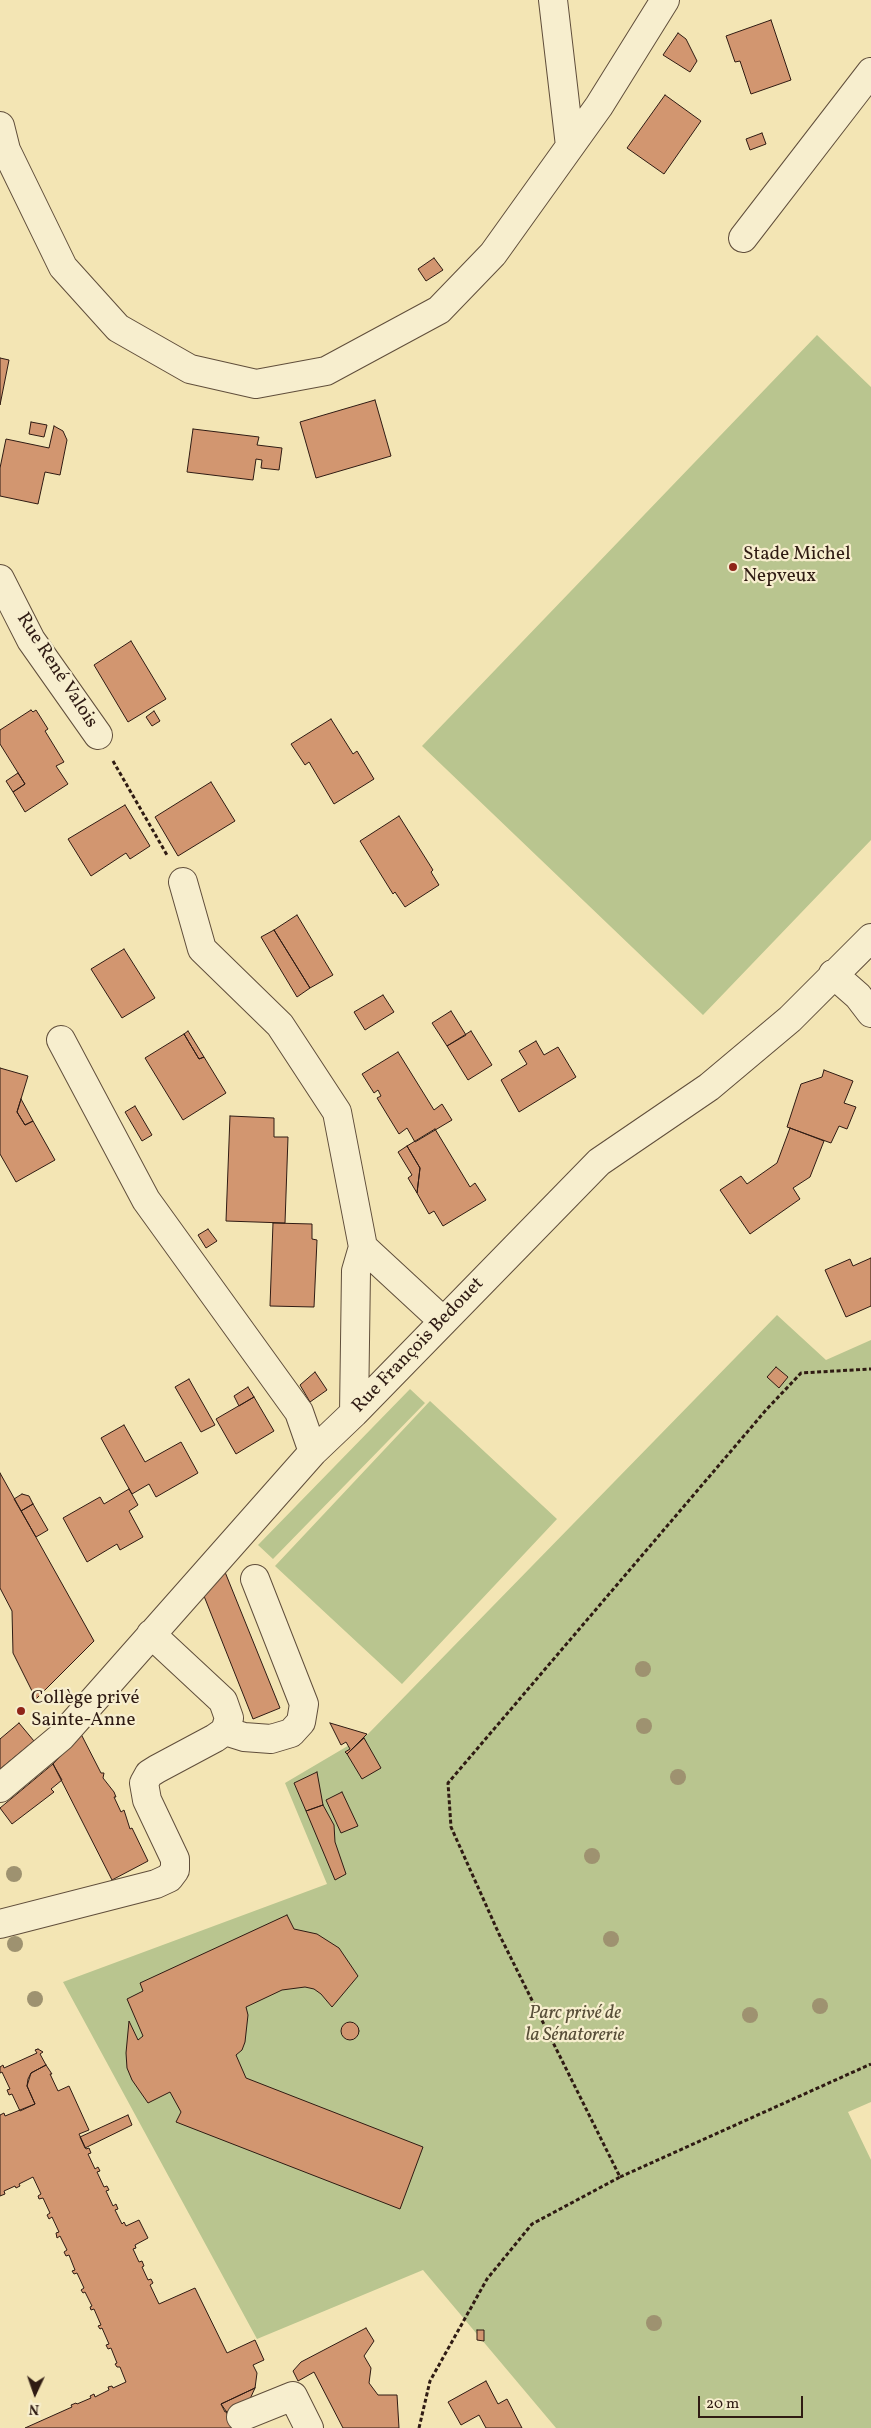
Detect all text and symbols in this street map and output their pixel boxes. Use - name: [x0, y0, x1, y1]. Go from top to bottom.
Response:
- place label: Stade Michel Nepveux: [743, 545, 851, 589]
- marker: Stade Michel Nepveux: [727, 561, 739, 573]
- street label: Rue René Valois: [10, 609, 102, 733]
- street label: Rue François Bedouet: [348, 1273, 490, 1419]
- place label: Collège privé Sainte-Anne: [31, 1689, 140, 1733]
- marker: Collège privé Sainte-Anne: [15, 1705, 27, 1717]
- park label: Parc privé de la Sénatorerie: [526, 2004, 624, 2048]
- north arrow: [10, 2368, 60, 2418]
- scale bar: [701, 2386, 806, 2418]
- text: 20 m: [706, 2394, 739, 2415]
- text: N: [29, 2399, 40, 2418]

